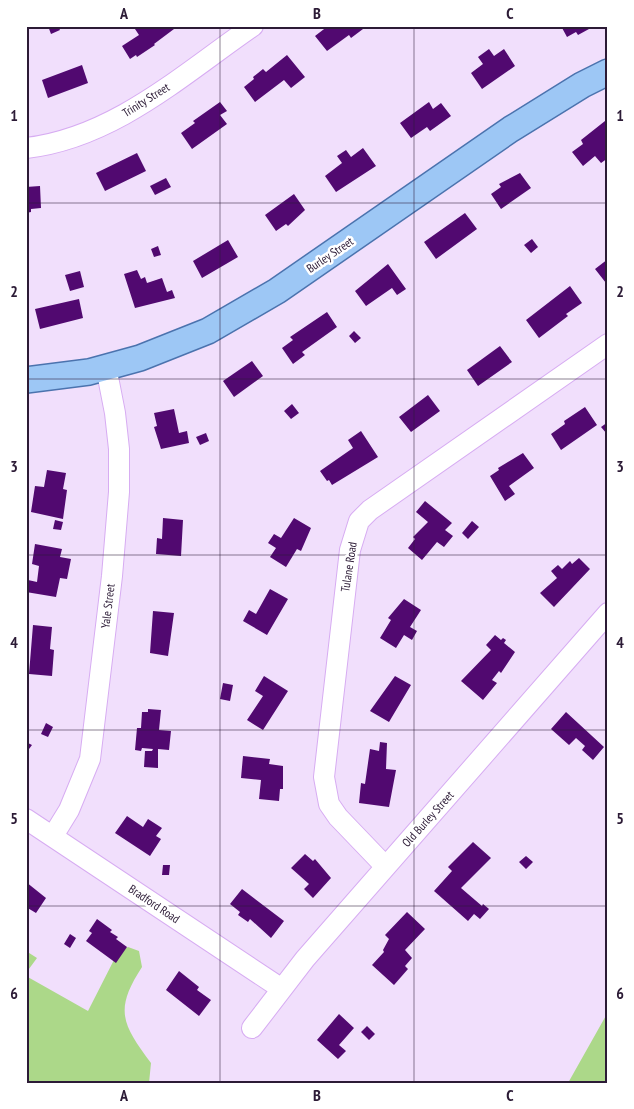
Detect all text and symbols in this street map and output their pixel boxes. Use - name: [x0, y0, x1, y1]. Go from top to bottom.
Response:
- text: A: [119, 3, 129, 23]
- text: B: [313, 3, 321, 23]
- text: C: [506, 3, 514, 23]
- street label: Trinity Street: [119, 79, 173, 120]
- text: 1: [10, 105, 18, 125]
- text: 1: [616, 105, 624, 125]
- street label: Burley Street: [303, 233, 357, 276]
- text: 2: [10, 281, 18, 301]
- text: 2: [616, 281, 624, 301]
- text: 3: [10, 456, 18, 476]
- text: 3: [616, 456, 624, 476]
- street label: Tulane Road: [337, 541, 360, 593]
- street label: Yale Street: [97, 582, 118, 629]
- text: 4: [10, 632, 18, 652]
- text: 4: [616, 632, 624, 652]
- street label: Old Burley Street: [399, 787, 457, 850]
- text: 5: [10, 808, 18, 828]
- text: 5: [616, 808, 624, 828]
- street label: Bradford Road: [126, 881, 183, 926]
- text: 6: [10, 983, 18, 1003]
- text: 6: [616, 983, 624, 1003]
- text: A: [119, 1085, 129, 1105]
- text: B: [313, 1085, 321, 1105]
- text: C: [506, 1085, 514, 1105]

